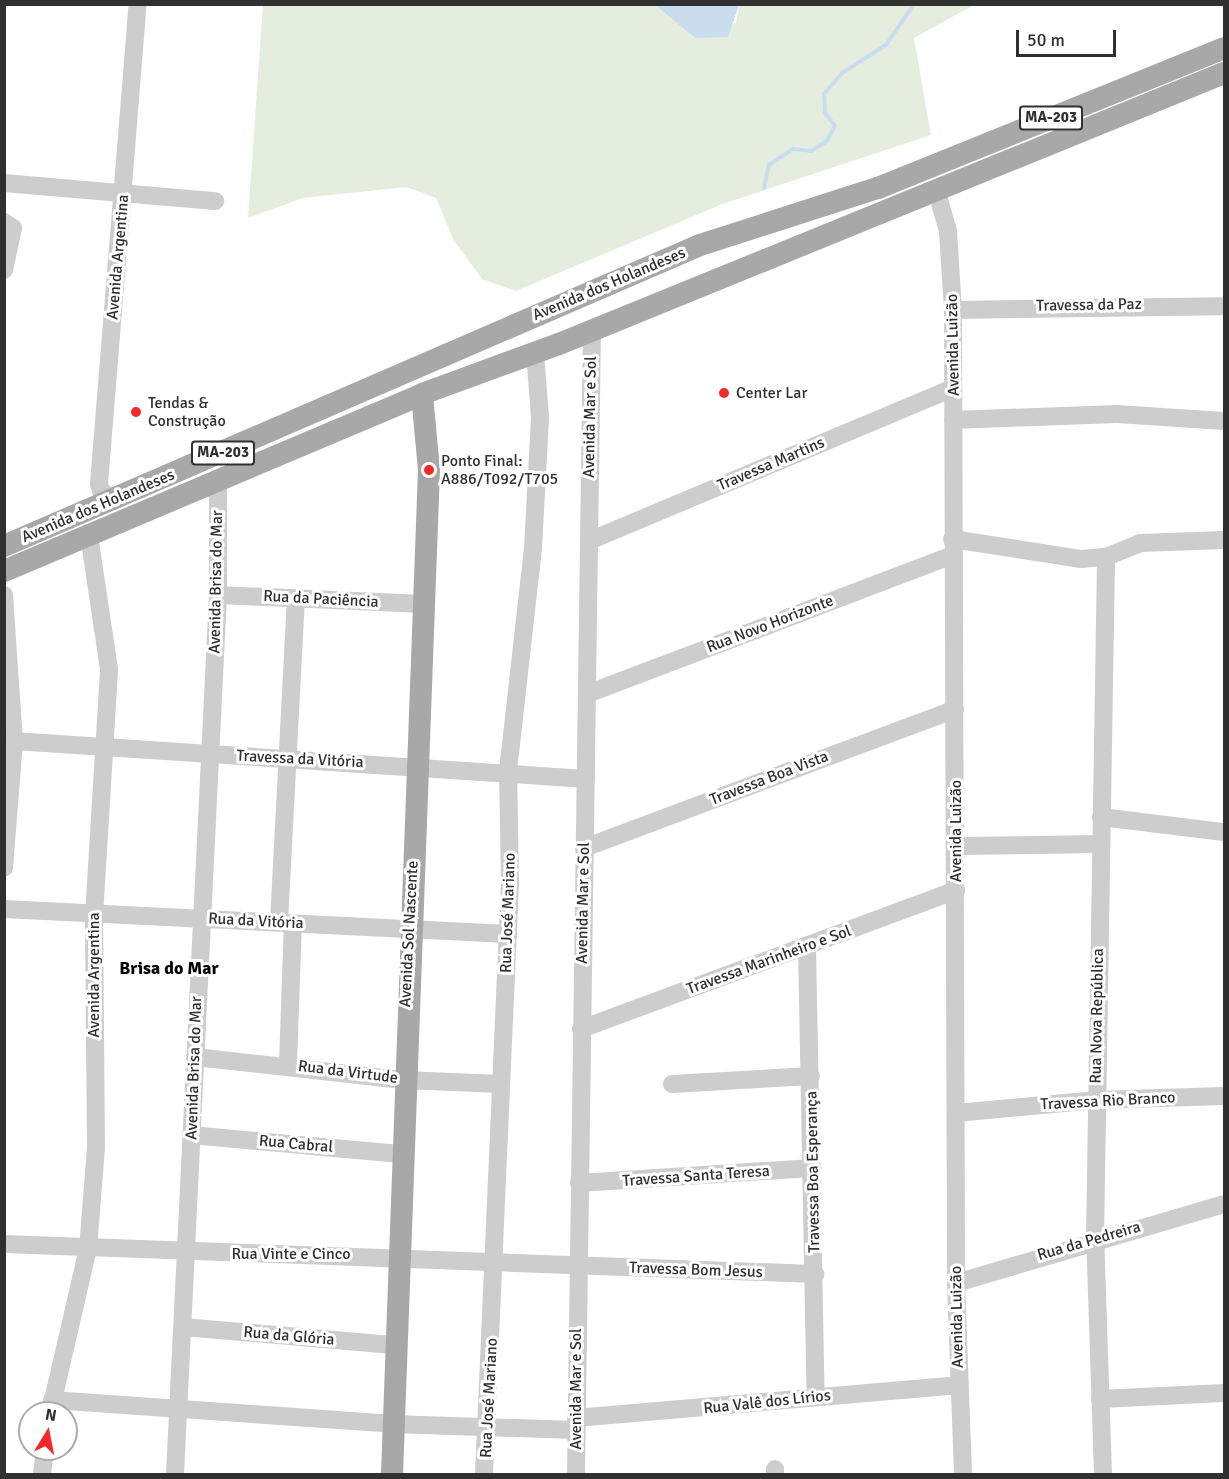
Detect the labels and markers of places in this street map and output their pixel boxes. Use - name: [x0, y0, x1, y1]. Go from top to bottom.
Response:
- place label: Center Lar: [736, 383, 807, 403]
- marker: Center Lar: [717, 386, 731, 400]
- place label: Tendas & Construção: [148, 393, 226, 431]
- marker: Tendas & Construção: [129, 405, 143, 419]
- place label: Ponto Final: A886/T092/T705: [441, 451, 558, 489]
- marker: Ponto Final: A886/T092/T705: [422, 463, 436, 477]

